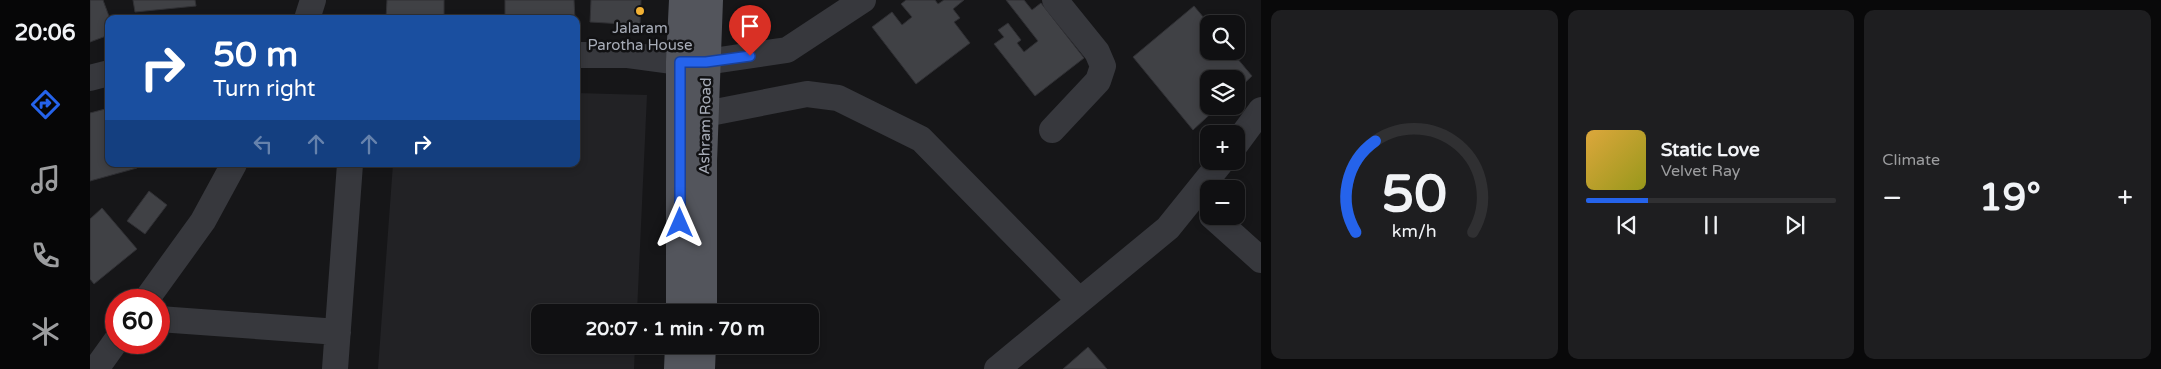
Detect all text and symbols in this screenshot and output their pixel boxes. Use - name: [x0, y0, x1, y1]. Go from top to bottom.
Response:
- marker: Jalaram Parotha House: [634, 5, 646, 17]
- pin: [729, 5, 771, 56]
- icon: arrive: [736, 12, 764, 40]
- map controls: [1200, 15, 1245, 225]
- button: search: [1200, 15, 1245, 60]
- place label: Jalaram Parotha House: [588, 19, 692, 54]
- text: 20:06: [15, 20, 75, 46]
- text: 50 m: [213, 34, 298, 76]
- icon: right: [130, 35, 195, 100]
- button: layers: [1200, 70, 1245, 115]
- text: Turn right: [213, 76, 315, 102]
- street label: Ashram Road: [695, 77, 715, 175]
- icon: directions: [28, 87, 63, 122]
- button: +: [1200, 125, 1245, 170]
- icon: left: [249, 130, 277, 158]
- icon: ahead: [302, 130, 330, 158]
- icon: ahead: [355, 130, 383, 158]
- icon: right: [408, 130, 436, 158]
- text: Static Love: [1661, 139, 1760, 161]
- text: Climate: [1882, 150, 1940, 170]
- text: Velvet Ray: [1661, 161, 1740, 181]
- icon: music: [28, 162, 63, 197]
- text: 50: [1382, 163, 1447, 226]
- text: 19°: [1979, 175, 2041, 221]
- button: −: [1200, 180, 1245, 225]
- text: −: [1882, 181, 1902, 215]
- text: +: [2117, 181, 2133, 215]
- position arrow: [653, 196, 705, 248]
- icon: previous: [1613, 211, 1641, 239]
- icon: pause: [1697, 211, 1725, 239]
- icon: next: [1781, 211, 1809, 239]
- text: km/h: [1392, 221, 1437, 242]
- icon: phone: [28, 238, 63, 273]
- speed limit sign: 60: [105, 289, 170, 354]
- icon: climate: [28, 314, 63, 349]
- text: 20:07 · 1 min · 70 m: [585, 318, 765, 340]

